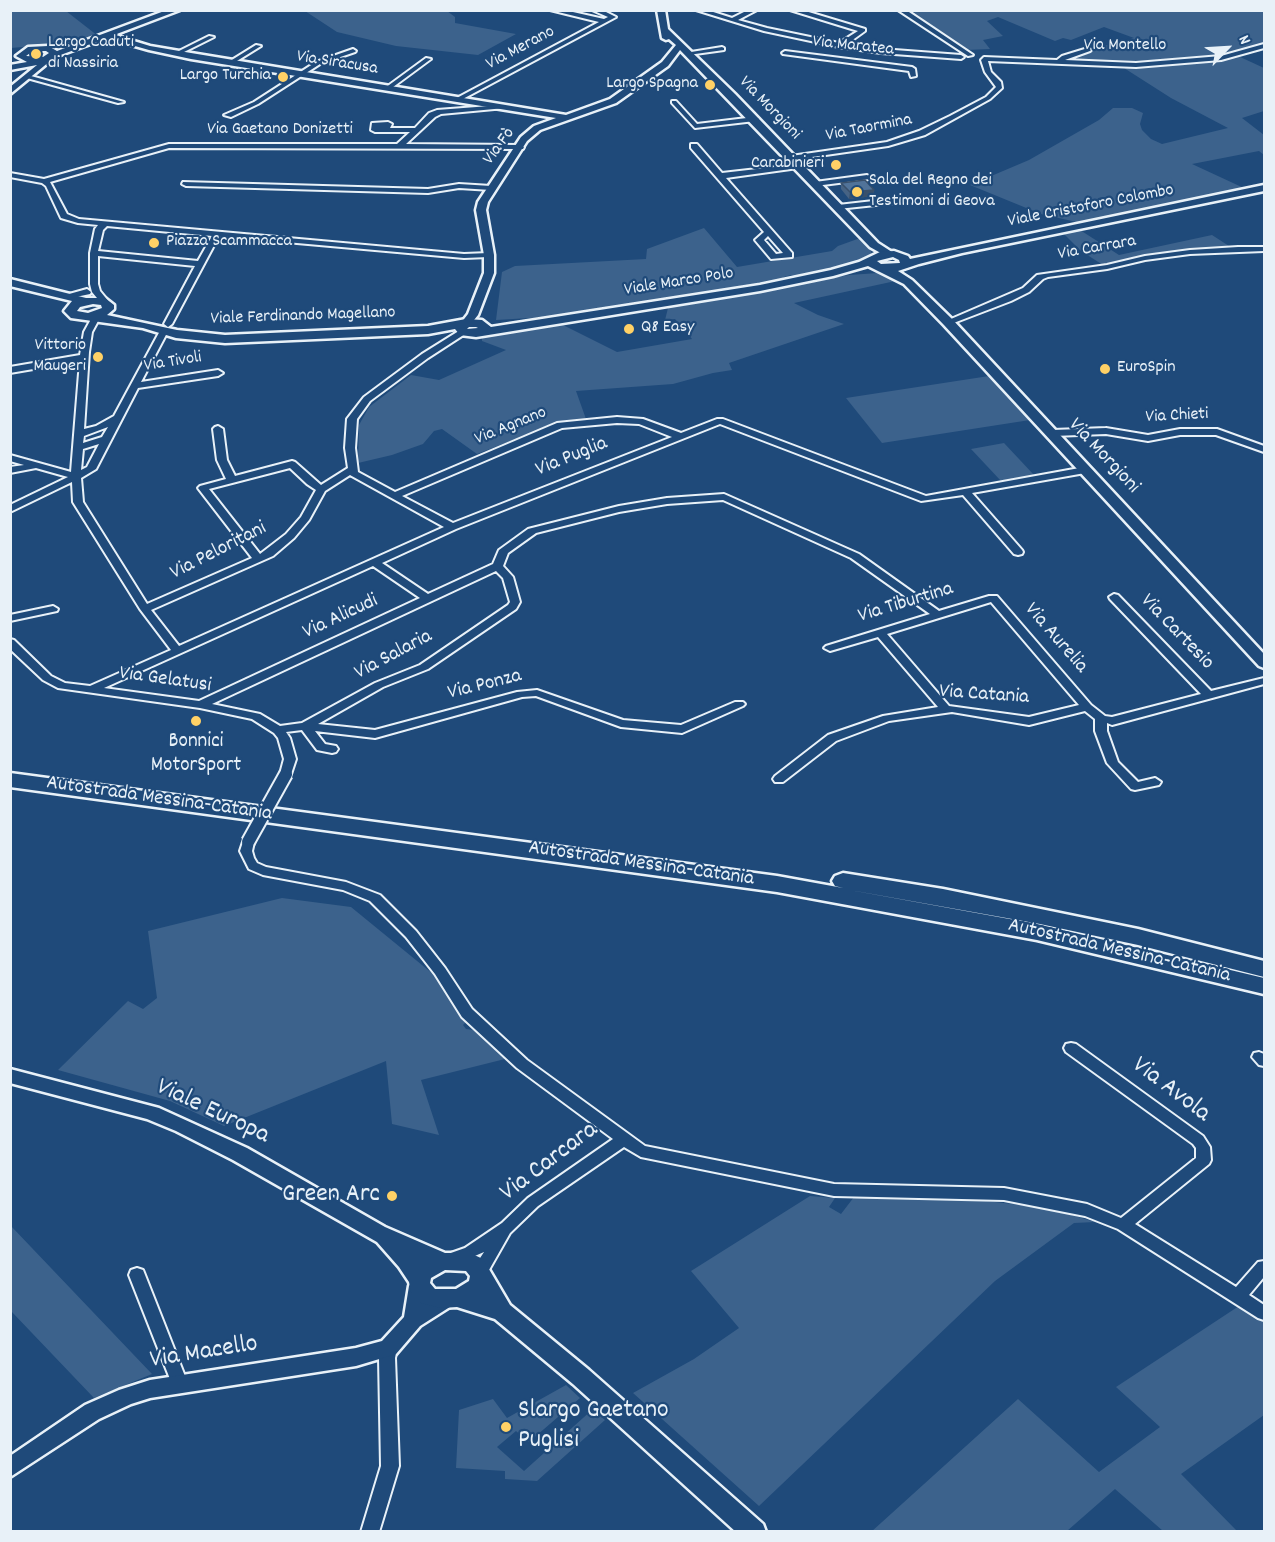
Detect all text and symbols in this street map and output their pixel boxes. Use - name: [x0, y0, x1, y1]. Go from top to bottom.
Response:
- north arrow: [1197, 18, 1257, 78]
- street label: Via Merano: [483, 22, 559, 76]
- street label: Via Maratea: [811, 32, 895, 62]
- text: N: [1232, 32, 1256, 49]
- place label: Largo Caduti di Nassiria: [48, 33, 134, 76]
- street label: Via Montello: [1084, 36, 1166, 58]
- marker: Largo Caduti di Nassiria: [29, 47, 43, 61]
- street label: Via Siracusa: [295, 47, 379, 81]
- place label: Largo Turchia: [180, 66, 271, 88]
- marker: Largo Turchia: [276, 70, 290, 84]
- street label: Via Morgioni: [733, 73, 805, 145]
- place label: Largo Spagna: [606, 74, 698, 96]
- marker: Largo Spagna: [703, 78, 717, 92]
- street label: Via Taormina: [824, 110, 914, 148]
- street label: Via Gaetano Donizetti: [207, 120, 353, 142]
- street label: Via Fò: [479, 124, 521, 170]
- place label: Carabinieri: [751, 154, 824, 176]
- marker: Carabinieri: [829, 158, 843, 172]
- place label: Sala del Regno dei Testimoni di Geova: [869, 171, 995, 213]
- street label: Viale Cristoforo Colombo: [1006, 180, 1176, 234]
- marker: Sala del Regno dei Testimoni di Geova: [850, 185, 864, 199]
- place label: Piazza Scammacca: [166, 232, 292, 254]
- street label: Via Carrara: [1056, 232, 1138, 266]
- marker: Piazza Scammacca: [147, 236, 161, 250]
- street label: Viale Marco Polo: [623, 264, 735, 302]
- street label: Viale Ferdinando Magellano: [210, 303, 396, 331]
- place label: Q8 Easy: [641, 318, 694, 340]
- marker: Q8 Easy: [622, 322, 636, 336]
- place label: Vittorio Maugeri: [33, 336, 86, 378]
- street label: Via Tivoli: [143, 348, 203, 378]
- marker: Vittorio Maugeri: [91, 350, 105, 364]
- place label: EuroSpin: [1117, 358, 1175, 380]
- marker: EuroSpin: [1098, 362, 1112, 376]
- street label: Via Agnano: [472, 403, 550, 451]
- street label: Via Chieti: [1145, 405, 1209, 429]
- street label: Via Morgioni: [1062, 414, 1144, 500]
- street label: Via Puglia: [532, 432, 612, 484]
- street label: Via Peloritani: [167, 517, 271, 587]
- street label: Via Tiburtina: [855, 578, 957, 630]
- street label: Via Alicudi: [299, 590, 383, 646]
- street label: Via Cartesio: [1134, 590, 1218, 676]
- street label: Via Aurelia: [1018, 599, 1092, 679]
- street label: Via Salaria: [351, 625, 437, 687]
- street label: Via Gelatusi: [117, 662, 213, 700]
- street label: Via Ponza: [446, 665, 524, 707]
- street label: Via Catania: [938, 680, 1030, 712]
- marker: Bonnici MotorSport: [189, 714, 203, 728]
- place label: Bonnici MotorSport: [151, 730, 241, 780]
- street label: Autostrada Messina-Catania: [45, 772, 273, 828]
- street label: Autostrada Messina-Catania: [527, 837, 755, 893]
- street label: Autostrada Messina-Catania: [1005, 914, 1233, 990]
- street label: Via Avola: [1125, 1051, 1215, 1131]
- street label: Viale Europa: [150, 1073, 274, 1153]
- street label: Via Carcara: [495, 1116, 605, 1210]
- place label: Green Arc: [282, 1180, 380, 1212]
- marker: Green Arc: [385, 1189, 399, 1203]
- street label: Via Macello: [148, 1330, 260, 1378]
- place label: Slargo Gaetano Puglisi: [518, 1396, 669, 1458]
- marker: Slargo Gaetano Puglisi: [499, 1420, 513, 1434]

